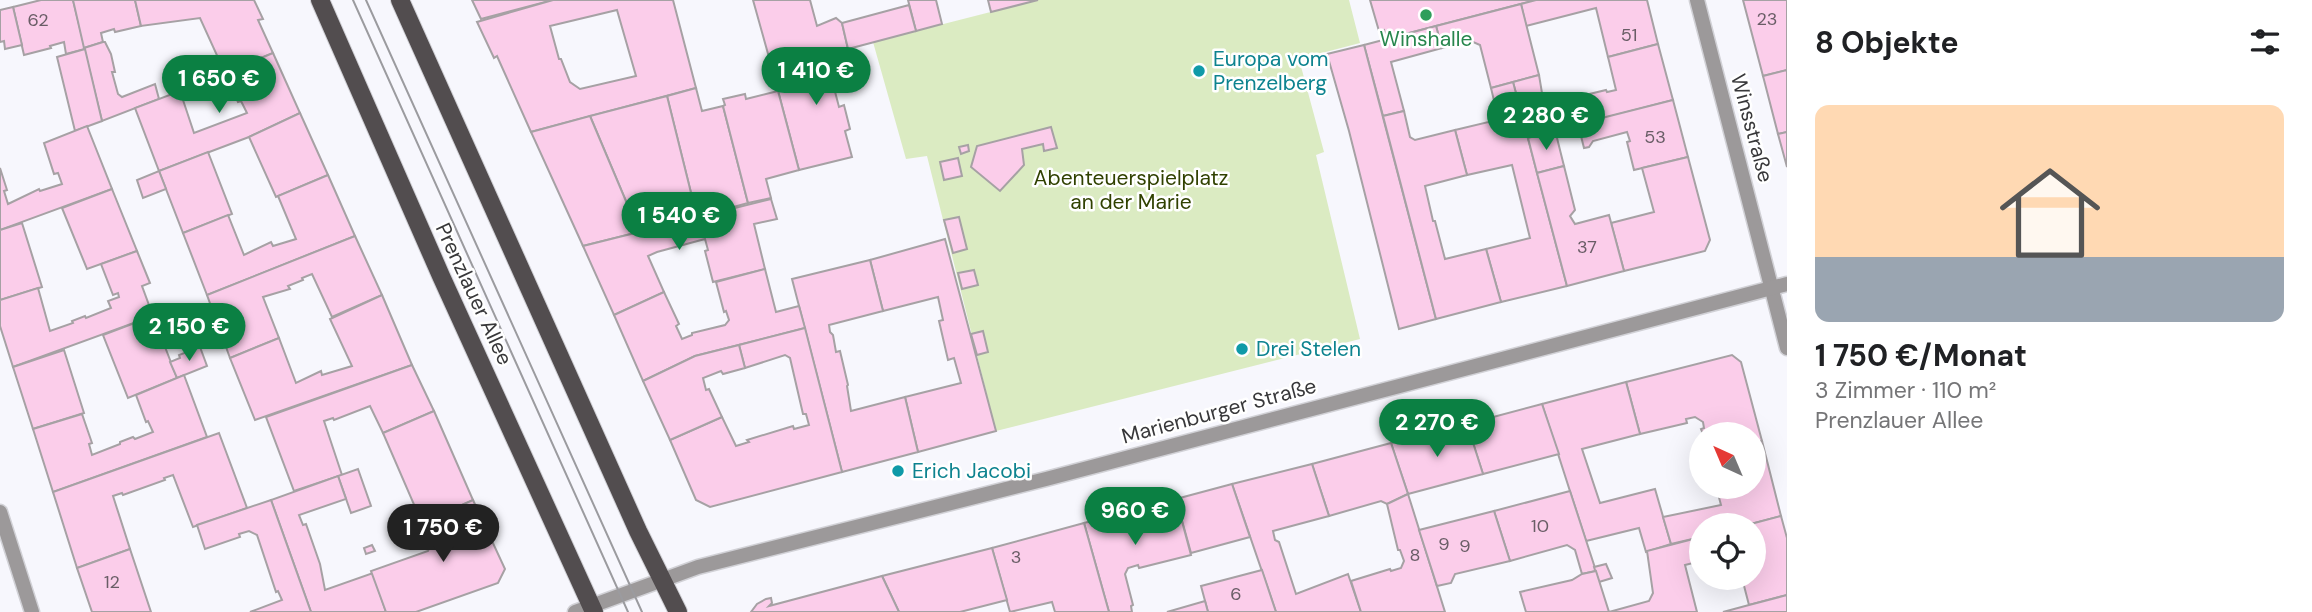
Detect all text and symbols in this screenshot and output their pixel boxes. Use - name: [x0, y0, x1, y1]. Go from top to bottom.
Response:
- marker: Winshalle: [1418, 7, 1434, 23]
- house number: 23: [1756, 7, 1778, 31]
- house number: 62: [27, 8, 49, 32]
- house number: 51: [1621, 23, 1637, 47]
- text: 8 Objekte: [1815, 23, 1959, 62]
- icon: filters: [2246, 23, 2284, 61]
- place label: Winshalle: [1380, 25, 1472, 53]
- place label: Europa vom Prenzelberg: [1213, 45, 1329, 97]
- pin: 1 410 €: [751, 48, 881, 107]
- pin: 1 650 €: [154, 55, 284, 115]
- text: 1 410 €: [778, 55, 854, 85]
- text: 1 650 €: [178, 63, 260, 93]
- marker: Europa vom Prenzelberg: [1191, 63, 1207, 79]
- street label: Winsstraße: [1724, 71, 1780, 185]
- pin: 2 280 €: [1481, 92, 1611, 152]
- text: 2 280 €: [1503, 100, 1589, 130]
- house number: 53: [1644, 125, 1666, 149]
- icon: home: [1987, 150, 2113, 276]
- park label: Abenteuerspielplatz an der Marie: [1034, 164, 1228, 216]
- pin: 1 540 €: [614, 192, 744, 252]
- text: 1 540 €: [638, 200, 720, 230]
- street label: Prenzlauer Allee: [429, 218, 519, 370]
- house number: 37: [1577, 235, 1597, 259]
- pin: 2 150 €: [124, 304, 254, 363]
- text: 2 150 €: [148, 311, 230, 341]
- place label: Drei Stelen: [1256, 335, 1361, 363]
- text: 1 750 €/Monat: [1815, 336, 2027, 375]
- marker: Drei Stelen: [1234, 341, 1250, 357]
- street label: Marienburger Straße: [1119, 372, 1319, 450]
- text: 3 Zimmer · 110 m²: [1815, 375, 1996, 405]
- pin: 2 270 €: [1372, 400, 1502, 459]
- text: Prenzlauer Allee: [1815, 405, 1983, 435]
- text: 2 270 €: [1395, 407, 1479, 437]
- north arrow: [1689, 422, 1766, 499]
- map controls: [1689, 422, 1766, 590]
- place label: Erich Jacobi: [912, 457, 1031, 485]
- marker: Erich Jacobi: [890, 463, 906, 479]
- pin: 960 €: [1086, 488, 1184, 547]
- text: 960 €: [1101, 495, 1169, 525]
- pin: 1 750 €: [378, 504, 508, 564]
- text: 1 750 €: [403, 512, 483, 542]
- button: locate: [1689, 513, 1766, 590]
- house number: 10: [1531, 514, 1549, 538]
- house number: 9: [1438, 532, 1450, 556]
- house number: 9: [1459, 534, 1471, 558]
- house number: 8: [1410, 543, 1420, 567]
- house number: 3: [1011, 545, 1021, 569]
- house number: 12: [104, 570, 120, 594]
- house number: 6: [1230, 582, 1242, 606]

